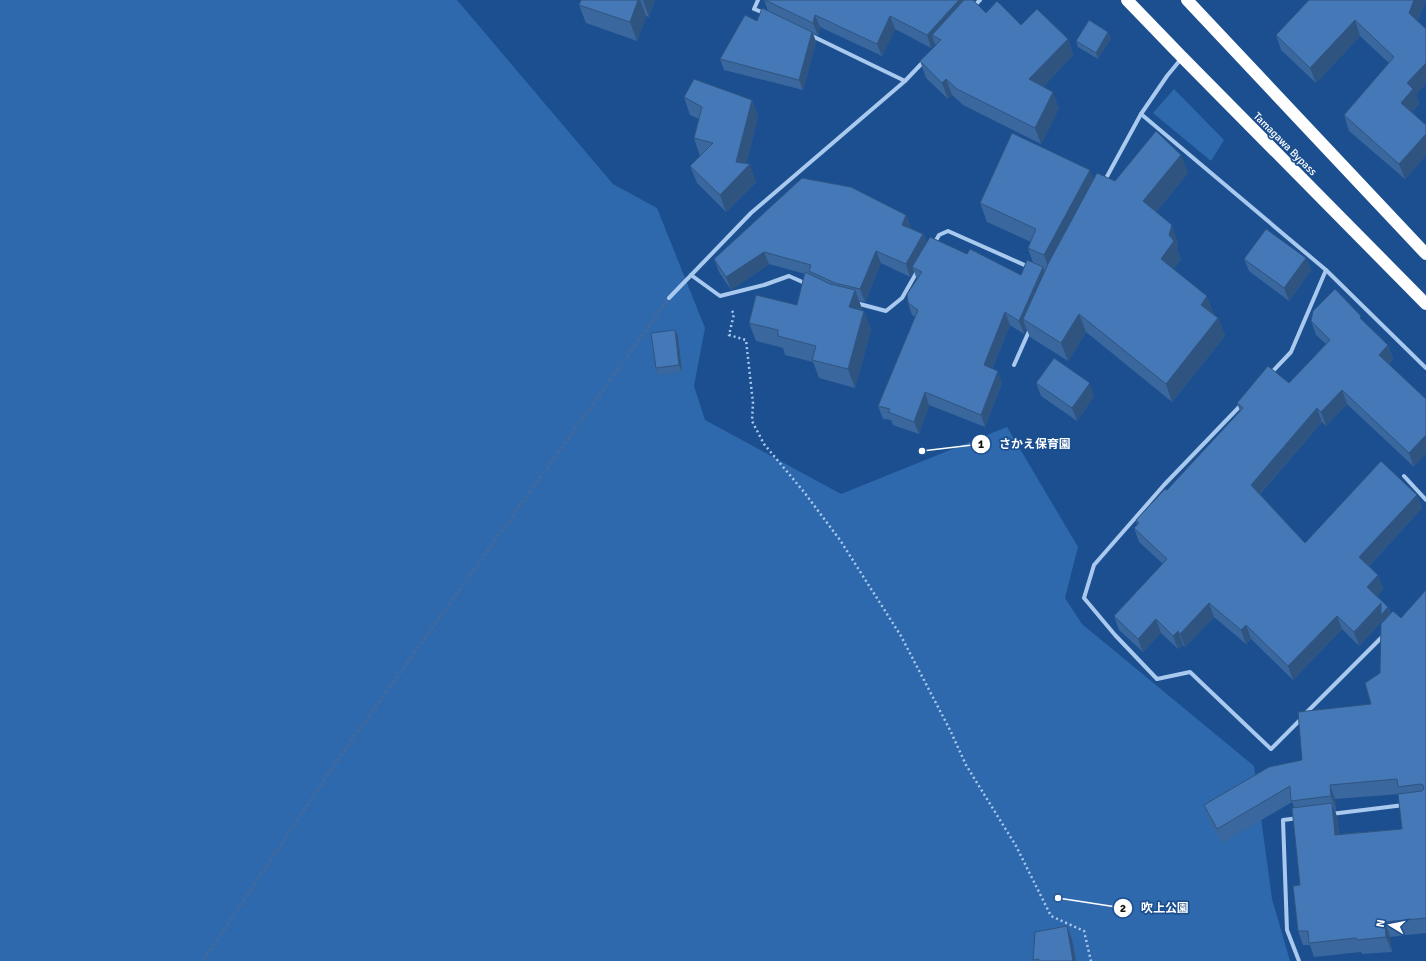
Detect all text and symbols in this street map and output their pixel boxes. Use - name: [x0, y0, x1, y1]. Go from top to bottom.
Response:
- street label: Tamagawa Bypass: [1251, 110, 1320, 179]
- callout: さかえ保育園: [971, 432, 1079, 456]
- text: 1: [978, 437, 985, 452]
- text: さかえ保育園: [999, 437, 1071, 452]
- callout: 吹上公園: [1113, 896, 1197, 920]
- text: 2: [1120, 901, 1126, 916]
- text: 吹上公園: [1141, 901, 1189, 916]
- north arrow: [1370, 905, 1410, 945]
- text: N: [1374, 918, 1388, 928]

